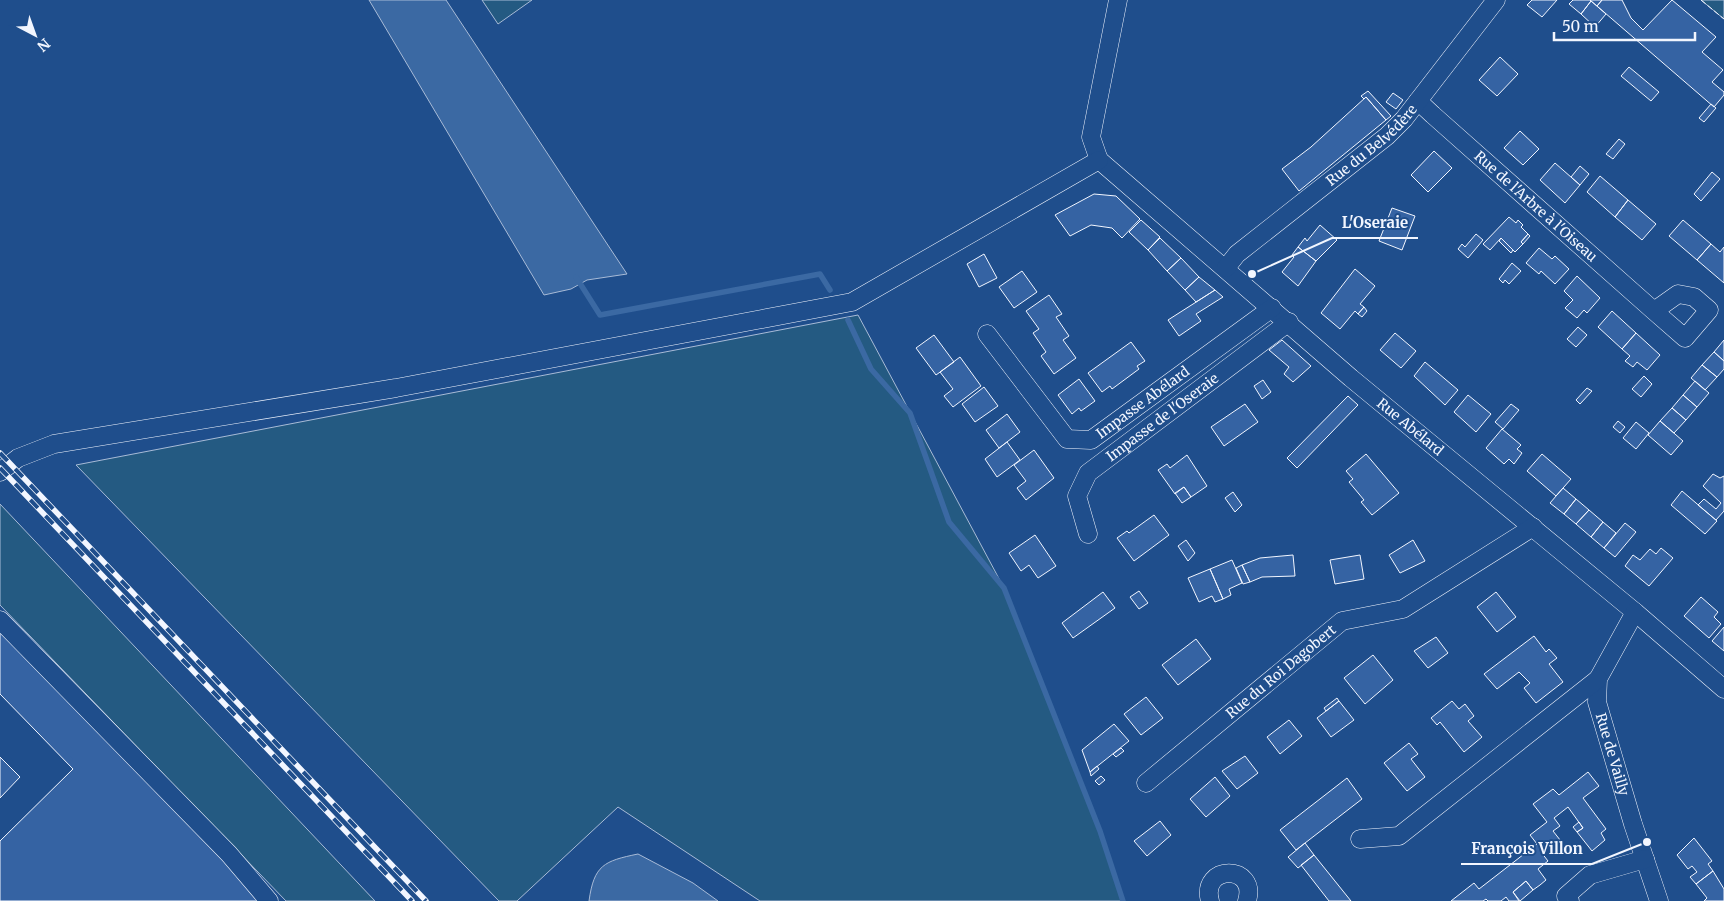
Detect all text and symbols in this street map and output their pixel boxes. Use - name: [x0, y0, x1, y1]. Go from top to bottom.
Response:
- north arrow: [10, 10, 60, 60]
- scale bar: [1554, 10, 1695, 42]
- text: 50 m: [1562, 17, 1599, 36]
- text: N: [33, 34, 54, 55]
- street label: Rue du Belvédère: [1322, 101, 1421, 190]
- street label: Rue de l'Arbre à l'Oiseau: [1471, 147, 1601, 266]
- callout: L'Oseraie: [1332, 208, 1418, 238]
- text: L'Oseraie: [1342, 213, 1408, 232]
- street label: Impasse Abélard: [1092, 362, 1193, 442]
- street label: Impasse de l'Oseraie: [1103, 369, 1222, 465]
- street label: Rue Abélard: [1373, 394, 1448, 460]
- street label: Rue du Roi Dagobert: [1222, 620, 1340, 722]
- street label: Rue de Vailly: [1592, 711, 1633, 799]
- callout: François Villon: [1461, 834, 1592, 864]
- text: François Villon: [1471, 839, 1583, 858]

